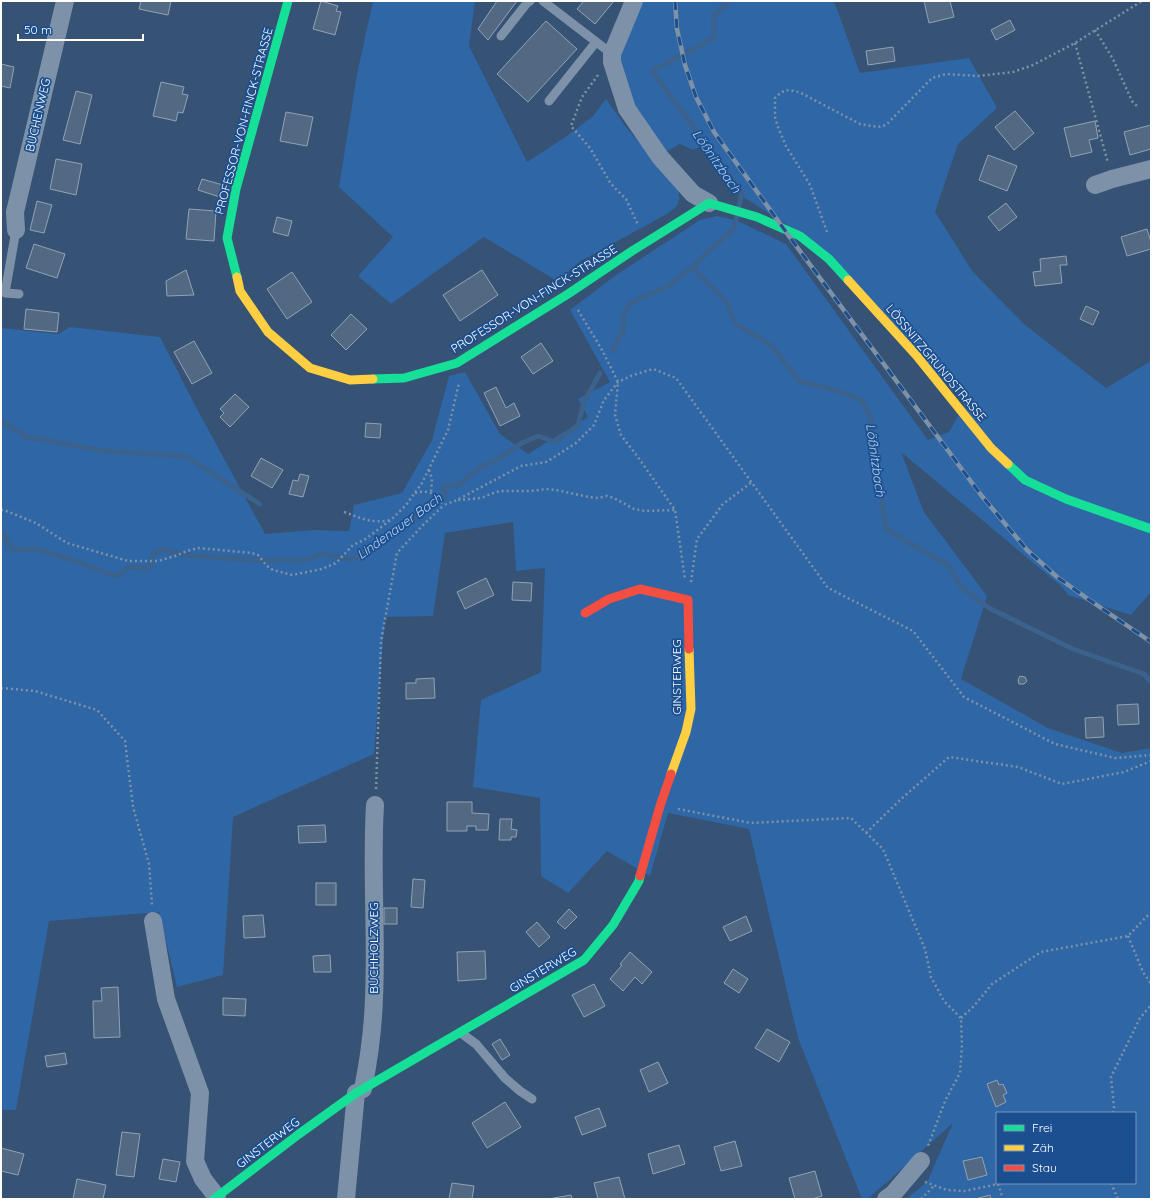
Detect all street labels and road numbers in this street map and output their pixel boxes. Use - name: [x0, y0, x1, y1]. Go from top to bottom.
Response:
- street label: PROFESSOR-VON-FINCK-STRASSE: [211, 26, 276, 216]
- street label: BUCHENWEG: [22, 77, 53, 153]
- street label: PROFESSOR-VON-FINCK-STRASSE: [448, 241, 620, 356]
- street label: LÖSSNITZGRUNDSTRASSE: [883, 301, 990, 424]
- street label: GINSTERWEG: [669, 639, 684, 715]
- street label: BUCHHOLZWEG: [366, 902, 381, 994]
- street label: GINSTERWEG: [506, 944, 579, 995]
- street label: GINSTERWEG: [233, 1114, 302, 1171]

